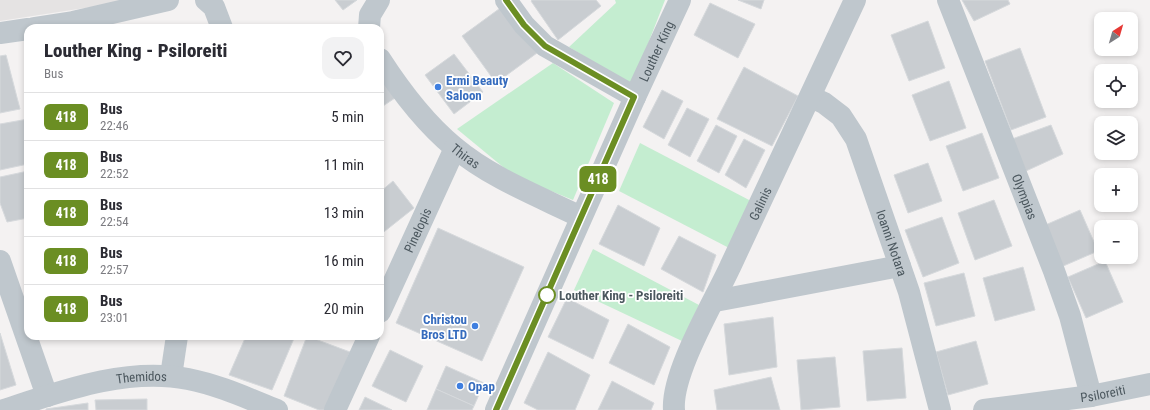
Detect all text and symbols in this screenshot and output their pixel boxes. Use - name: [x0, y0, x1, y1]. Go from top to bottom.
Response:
- north arrow: [1094, 12, 1138, 56]
- map controls: [1094, 12, 1138, 264]
- street label: Louther King: [636, 19, 677, 84]
- button: heart: [322, 37, 364, 79]
- text: Louther King - Psiloreiti: [44, 39, 227, 62]
- button: locate: [1094, 64, 1138, 108]
- text: Bus: [44, 66, 63, 81]
- place label: Ermi Beauty Saloon: [446, 73, 509, 103]
- marker: Ermi Beauty Saloon: [433, 82, 443, 92]
- text: Bus: [100, 100, 123, 118]
- text: 5 min: [331, 108, 364, 126]
- text: 418: [55, 109, 77, 125]
- button: layers: [1094, 116, 1138, 160]
- text: 22:46: [100, 118, 129, 133]
- street label: Thiras: [448, 140, 483, 171]
- text: Bus: [100, 148, 123, 166]
- text: 11 min: [324, 156, 364, 174]
- text: 418: [55, 157, 77, 173]
- text: 22:52: [100, 166, 129, 181]
- line badge: 418: [575, 166, 621, 192]
- button: +: [1094, 168, 1138, 212]
- text: 418: [587, 171, 609, 187]
- street label: Olympias: [1009, 172, 1041, 221]
- street label: Galinis: [746, 184, 774, 223]
- text: Bus: [100, 196, 123, 214]
- text: 13 min: [324, 204, 364, 222]
- text: 418: [55, 205, 77, 221]
- street label: Pinelopis: [401, 205, 434, 255]
- street label: Ioanni Notara: [874, 208, 910, 278]
- text: 22:54: [100, 214, 129, 229]
- button: −: [1094, 220, 1138, 264]
- text: Bus: [100, 244, 123, 262]
- text: 16 min: [324, 252, 364, 270]
- text: 418: [55, 253, 77, 269]
- text: 22:57: [100, 262, 129, 277]
- marker: Louther King - Psiloreiti: [538, 286, 556, 304]
- place label: Louther King - Psiloreiti: [559, 288, 683, 303]
- text: Bus: [100, 292, 123, 310]
- text: 20 min: [324, 300, 364, 318]
- text: 418: [55, 301, 77, 317]
- text: 23:01: [100, 310, 129, 325]
- place label: Christou Bros LTD: [421, 312, 467, 342]
- marker: Christou Bros LTD: [470, 321, 480, 331]
- street label: Themidos: [115, 368, 167, 386]
- place label: Opap: [468, 379, 495, 394]
- marker: Opap: [455, 381, 465, 391]
- street label: Psiloreiti: [1079, 382, 1127, 405]

